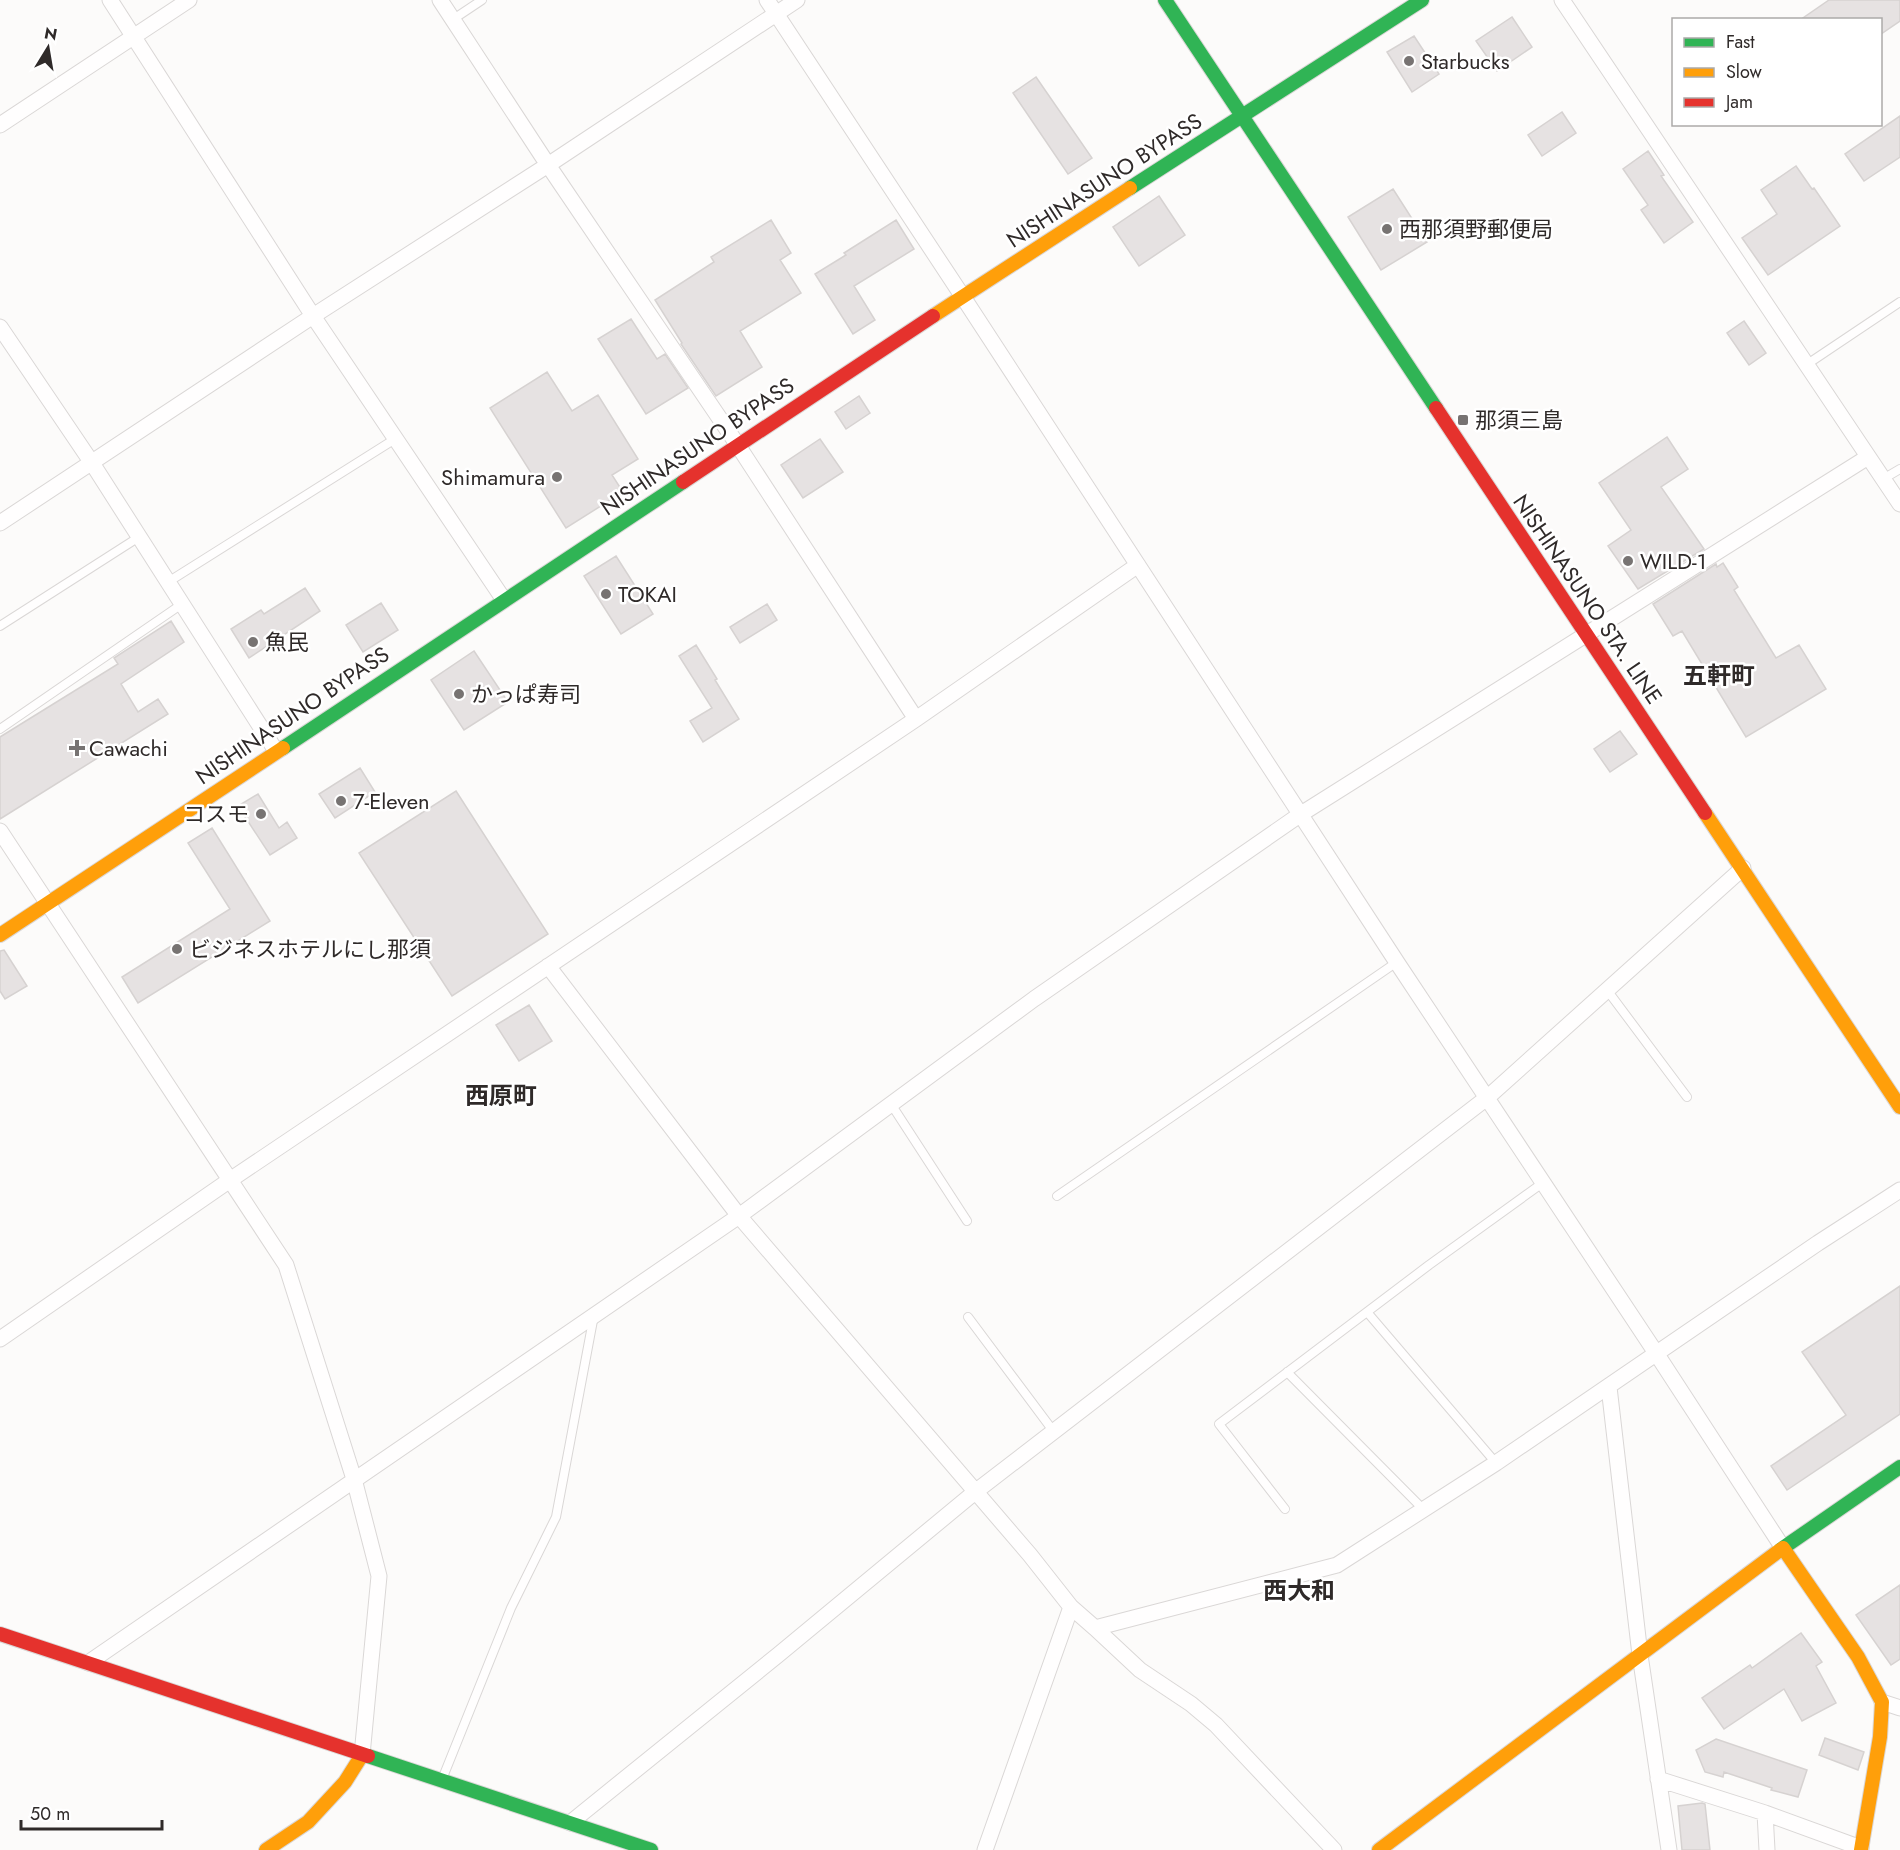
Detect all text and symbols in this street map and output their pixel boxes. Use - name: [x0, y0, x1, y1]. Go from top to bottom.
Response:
- north arrow: [18, 18, 78, 78]
- legend: [1672, 18, 1882, 126]
- text: N: [42, 21, 59, 46]
- text: Fast: [1726, 29, 1755, 55]
- place label: Starbucks: [1421, 45, 1510, 77]
- marker: Starbucks: [1402, 54, 1416, 68]
- text: Slow: [1726, 59, 1763, 85]
- text: Jam: [1724, 89, 1753, 115]
- street label: NISHINASUNO BYPASS: [1000, 105, 1208, 255]
- place label: 西那須野郵便局: [1399, 213, 1553, 245]
- marker: 西那須野郵便局: [1380, 222, 1394, 236]
- street label: NISHINASUNO BYPASS: [594, 369, 800, 523]
- place label: 那須三島: [1475, 404, 1563, 436]
- marker: 那須三島: [1456, 413, 1470, 427]
- place label: Shimamura: [441, 461, 545, 493]
- marker: Shimamura: [550, 470, 564, 484]
- street label: NISHINASUNO STA. LINE: [1506, 488, 1670, 710]
- place label: WILD-1: [1640, 545, 1707, 577]
- marker: WILD-1: [1621, 554, 1635, 568]
- place label: TOKAI: [618, 578, 677, 610]
- marker: TOKAI: [599, 587, 613, 601]
- place label: 魚民: [265, 626, 309, 658]
- marker: 魚民: [246, 635, 260, 649]
- street label: NISHINASUNO BYPASS: [189, 638, 395, 792]
- district label: 五軒町: [1683, 658, 1755, 693]
- place label: かっぱ寿司: [471, 678, 581, 710]
- marker: かっぱ寿司: [452, 687, 466, 701]
- place label: Cawachi: [89, 732, 168, 764]
- marker: Cawachi: [70, 741, 84, 755]
- place label: 7-Eleven: [353, 785, 430, 817]
- marker: 7-Eleven: [334, 794, 348, 808]
- place label: コスモ: [183, 798, 249, 830]
- marker: コスモ: [254, 807, 268, 821]
- place label: ビジネスホテルにし那須: [189, 933, 431, 965]
- marker: ビジネスホテルにし那須: [170, 942, 184, 956]
- district label: 西原町: [465, 1078, 537, 1113]
- district label: 西大和: [1263, 1573, 1335, 1608]
- scale bar: [21, 1793, 162, 1831]
- text: 50 m: [30, 1801, 70, 1827]

